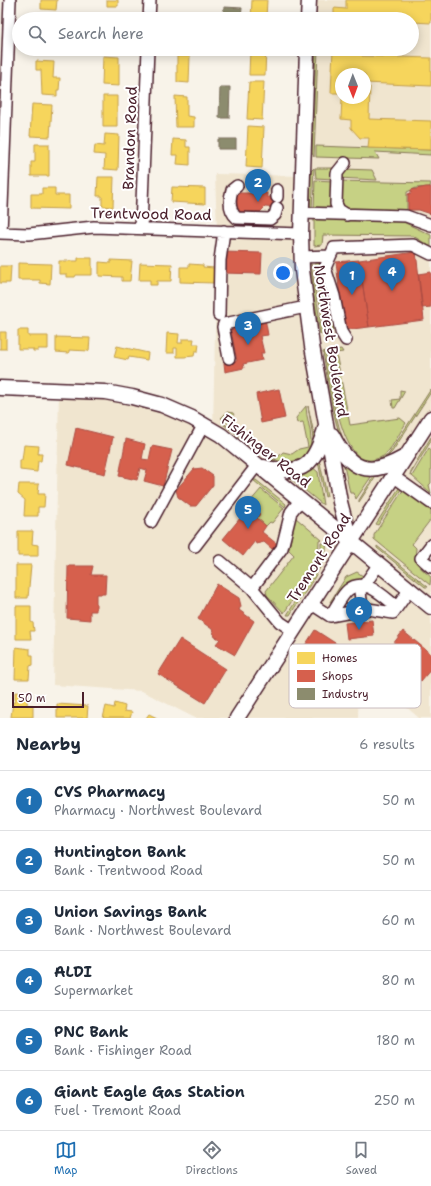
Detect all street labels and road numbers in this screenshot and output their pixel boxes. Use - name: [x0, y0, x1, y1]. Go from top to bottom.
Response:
- street label: Brandon Road: [118, 85, 142, 190]
- street label: Trentwood Road: [90, 203, 212, 225]
- street label: Northwest Boulevard: [309, 263, 353, 419]
- street label: Fishinger Road: [217, 410, 315, 493]
- street label: Tremont Road: [283, 509, 356, 607]

